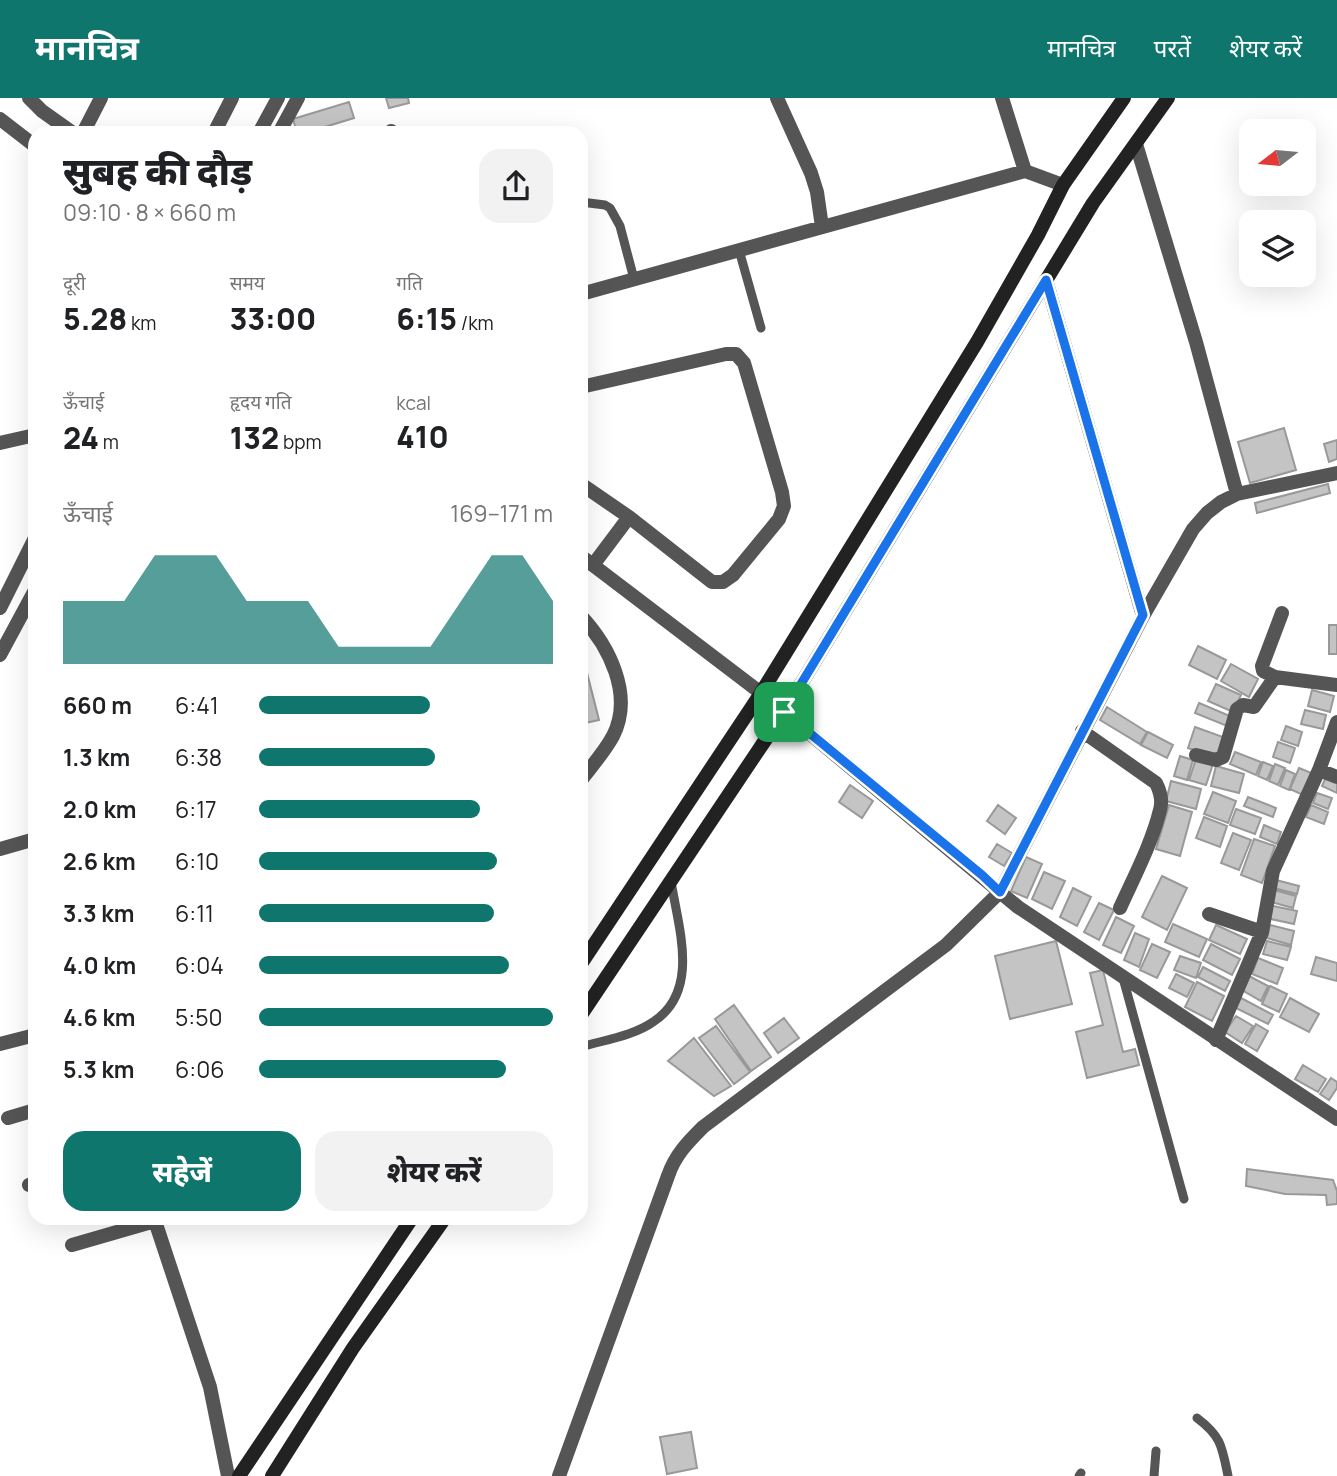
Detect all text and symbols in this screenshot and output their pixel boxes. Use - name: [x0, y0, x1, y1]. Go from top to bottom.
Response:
- text: मानचित्र: [35, 25, 139, 70]
- text: मानचित्र: [1047, 31, 1116, 64]
- text: परतें: [1154, 31, 1191, 64]
- text: शेयर करें: [1229, 31, 1302, 64]
- north arrow: [1239, 119, 1316, 196]
- map controls: [1239, 119, 1316, 287]
- text: सुबह की दौड़: [63, 144, 252, 196]
- button: share: [479, 149, 553, 223]
- text: 09:10 · 8 × 660 m: [63, 196, 236, 228]
- button: layers: [1239, 210, 1316, 287]
- text: दूरी: [63, 270, 86, 296]
- text: समय: [230, 270, 265, 296]
- text: गति: [396, 270, 423, 296]
- text: 5.28: [63, 298, 127, 339]
- text: 33:00: [230, 298, 316, 339]
- text: 6:15: [396, 298, 457, 339]
- text: km: [127, 310, 156, 336]
- text: /km: [457, 310, 494, 336]
- text: ऊँचाई: [63, 389, 104, 415]
- text: हृदय गति: [230, 389, 291, 415]
- text: kcal: [396, 390, 431, 416]
- text: 410: [396, 416, 449, 457]
- text: 24: [63, 417, 99, 458]
- text: 132: [230, 417, 279, 458]
- text: m: [99, 429, 119, 455]
- text: bpm: [279, 429, 322, 455]
- text: ऊँचाई: [63, 497, 113, 529]
- text: 169–171 m: [450, 497, 553, 529]
- pin: [754, 682, 814, 742]
- text: 660 m: [63, 689, 132, 721]
- text: 6:41: [175, 689, 219, 721]
- icon: arrive: [765, 693, 803, 731]
- text: 1.3 km: [63, 741, 130, 773]
- text: 6:38: [175, 741, 222, 773]
- text: 2.0 km: [63, 793, 136, 825]
- text: 6:17: [175, 793, 217, 825]
- text: 2.6 km: [63, 845, 136, 877]
- text: 6:10: [175, 845, 219, 877]
- text: 3.3 km: [63, 897, 134, 929]
- text: 6:11: [175, 897, 214, 929]
- text: 4.0 km: [63, 949, 136, 981]
- text: 6:04: [175, 949, 224, 981]
- text: 4.6 km: [63, 1001, 135, 1033]
- text: 5:50: [175, 1001, 222, 1033]
- text: 5.3 km: [63, 1053, 134, 1085]
- text: 6:06: [175, 1053, 224, 1085]
- button: सहेजें: [63, 1131, 301, 1211]
- button: शेयर करें: [315, 1131, 553, 1211]

